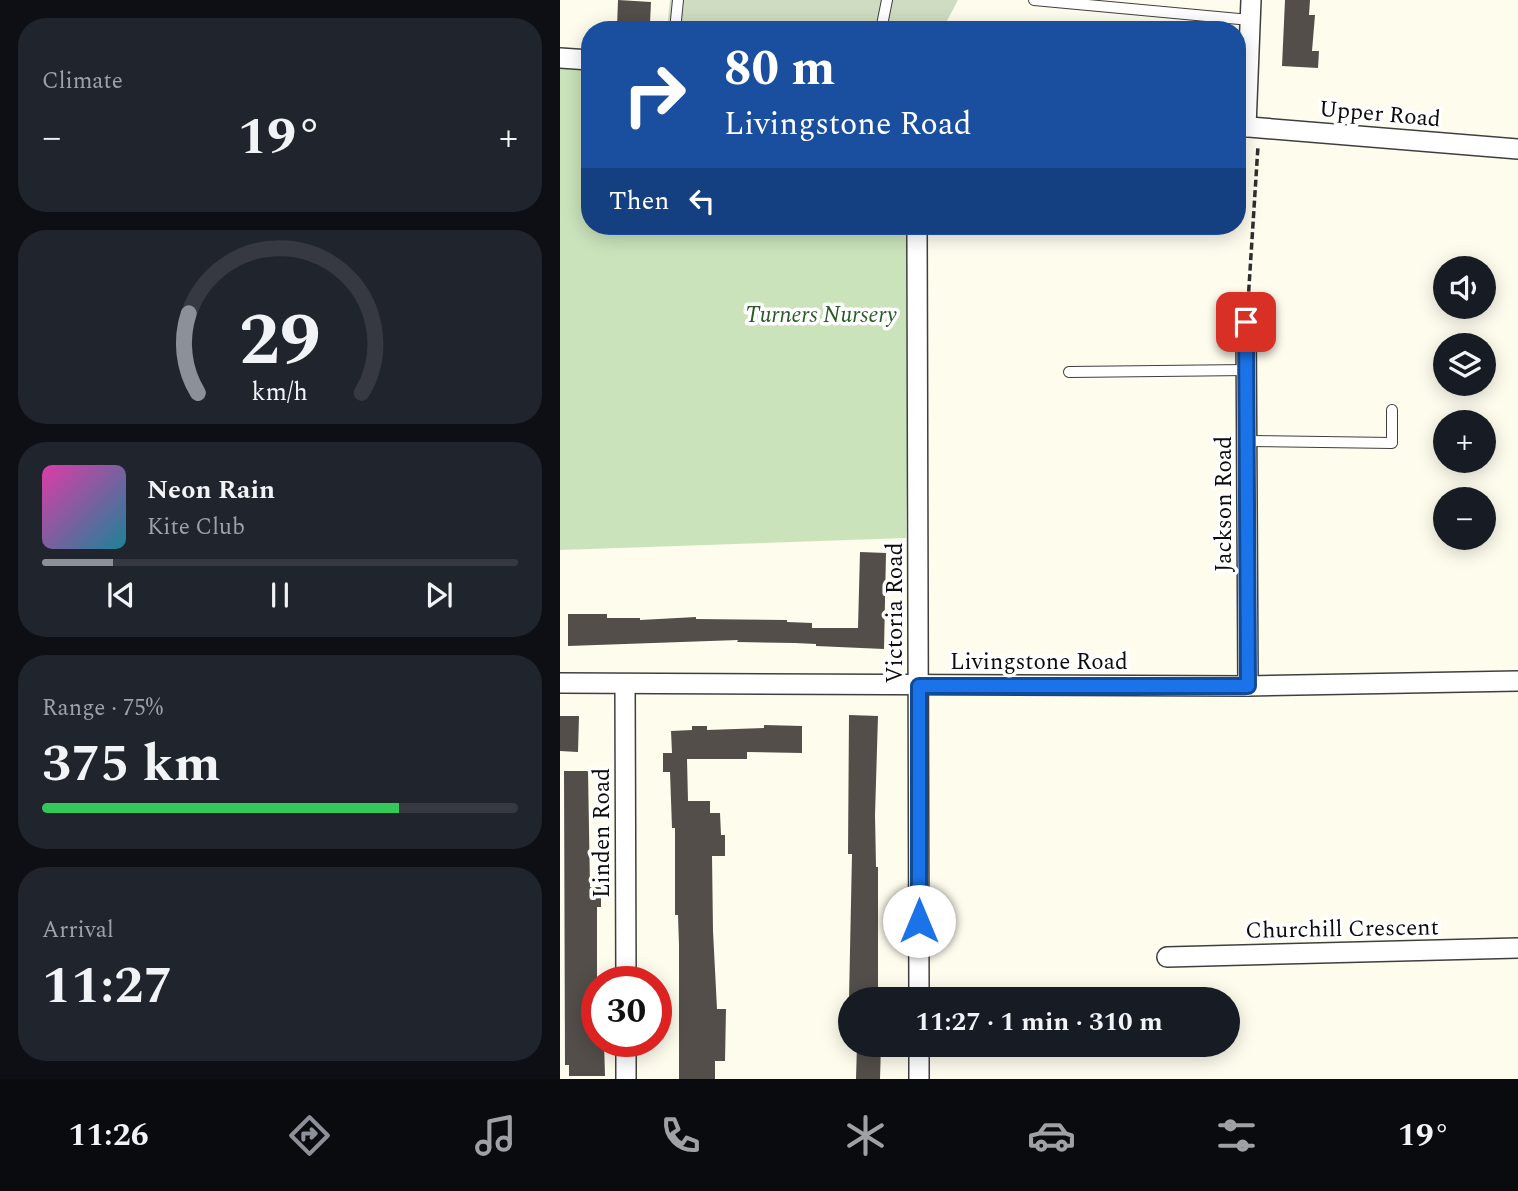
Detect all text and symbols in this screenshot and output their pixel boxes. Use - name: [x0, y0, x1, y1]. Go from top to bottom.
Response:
- text: 80 m: [724, 32, 835, 107]
- icon: right: [609, 49, 700, 140]
- text: Climate: [42, 64, 123, 99]
- street label: Upper Road: [1317, 92, 1442, 137]
- text: 19°: [238, 98, 322, 177]
- text: Livingstone Road: [724, 100, 972, 149]
- text: −: [42, 109, 61, 167]
- text: +: [499, 109, 518, 167]
- text: Then: [609, 181, 669, 221]
- icon: left: [683, 182, 721, 220]
- map controls: [1433, 256, 1496, 550]
- button: sound: [1433, 256, 1496, 319]
- text: 29: [239, 287, 321, 398]
- pin: [1216, 292, 1276, 352]
- park label: Turners Nursery: [745, 298, 897, 333]
- icon: arrive: [1227, 303, 1265, 341]
- button: layers: [1433, 333, 1496, 396]
- text: km/h: [252, 374, 308, 412]
- button: +: [1433, 410, 1496, 473]
- street label: Jackson Road: [1207, 436, 1242, 572]
- text: Neon Rain: [147, 470, 275, 510]
- button: −: [1433, 487, 1496, 550]
- text: Kite Club: [147, 510, 245, 545]
- street label: Victoria Road: [878, 542, 913, 683]
- icon: previous: [102, 576, 140, 614]
- icon: pause: [261, 576, 299, 614]
- icon: next: [420, 576, 458, 614]
- street label: Livingstone Road: [950, 645, 1128, 680]
- text: Range · 75%: [42, 691, 163, 726]
- text: 375 km: [42, 725, 221, 804]
- street label: Linden Road: [585, 768, 620, 898]
- position arrow: [882, 884, 956, 958]
- street label: Churchill Crescent: [1245, 910, 1439, 949]
- text: Arrival: [42, 913, 114, 948]
- text: 11:27: [42, 947, 173, 1026]
- speed limit sign: 30: [581, 966, 672, 1057]
- text: 11:27 · 1 min · 310 m: [915, 1002, 1163, 1042]
- text: 11:26: [68, 1111, 149, 1160]
- icon: directions: [285, 1111, 334, 1160]
- icon: music: [471, 1111, 520, 1160]
- icon: phone: [656, 1111, 705, 1160]
- icon: climate: [841, 1111, 890, 1160]
- icon: car: [1027, 1111, 1076, 1160]
- icon: filters: [1212, 1111, 1261, 1160]
- text: 19°: [1398, 1111, 1450, 1160]

